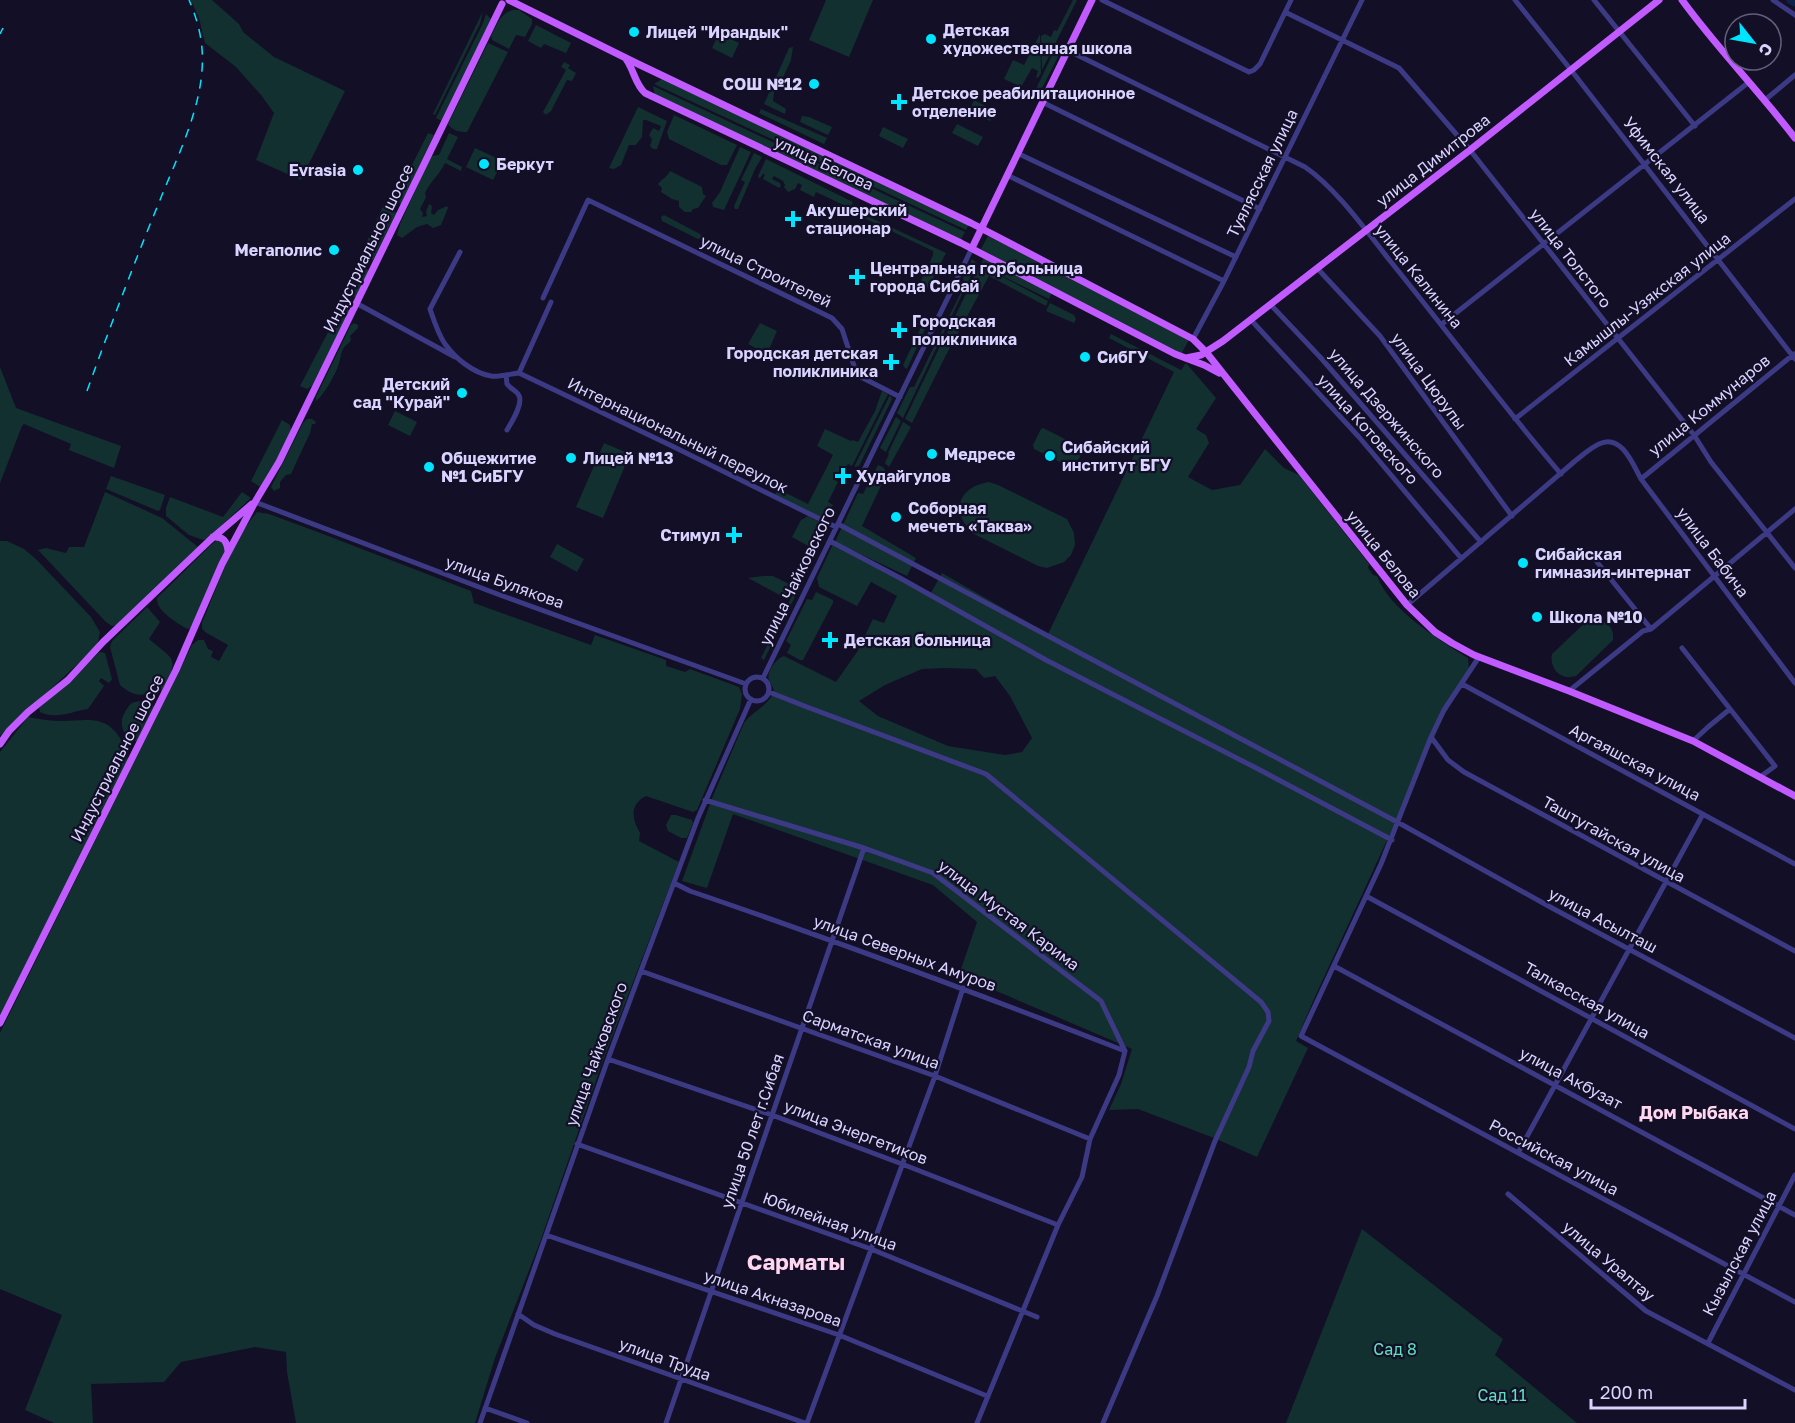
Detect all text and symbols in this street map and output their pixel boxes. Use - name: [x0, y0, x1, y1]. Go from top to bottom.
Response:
- north arrow: [1723, 12, 1783, 72]
- place label: Детская художественная школа: [943, 20, 1132, 58]
- place label: Лицей "Ирандык": [646, 22, 788, 42]
- marker: Лицей "Ирандык": [627, 25, 641, 39]
- marker: Детская художественная школа: [924, 32, 938, 46]
- text: С: [1754, 40, 1777, 60]
- place label: СОШ №12: [723, 74, 802, 94]
- marker: СОШ №12: [807, 77, 821, 91]
- place label: Детское реабилитационное отделение: [912, 83, 1135, 121]
- marker: Детское реабилитационное отделение: [890, 93, 908, 111]
- street label: Туялясская улица: [1222, 106, 1302, 240]
- street label: улица Димитрова: [1372, 109, 1494, 211]
- street label: Уфимская улица: [1619, 113, 1715, 227]
- street label: улица Белова: [771, 131, 877, 195]
- place label: Беркут: [496, 154, 554, 174]
- marker: Беркут: [477, 157, 491, 171]
- place label: Evrasia: [289, 160, 346, 180]
- street label: Индустриальное шоссе: [318, 160, 418, 336]
- marker: Evrasia: [351, 163, 365, 177]
- place label: Акушерский стационар: [806, 200, 907, 238]
- street label: улица Толстого: [1526, 204, 1616, 312]
- marker: Акушерский стационар: [784, 210, 802, 228]
- street label: улица Калинина: [1371, 220, 1467, 332]
- street label: Камышлы-Узякская улица: [1560, 228, 1734, 370]
- street label: улица Строителей: [697, 230, 835, 312]
- place label: Мегаполис: [235, 240, 322, 260]
- marker: Мегаполис: [327, 243, 341, 257]
- place label: Центральная горбольница города Сибай: [870, 258, 1083, 296]
- marker: Центральная горбольница города Сибай: [848, 268, 866, 286]
- place label: Городская поликлиника: [912, 311, 1017, 349]
- marker: Городская поликлиника: [890, 321, 908, 339]
- street label: улица Цюрупы: [1387, 328, 1471, 434]
- place label: Городская детская поликлиника: [726, 343, 878, 381]
- street label: улица Дзержинского: [1325, 344, 1449, 482]
- place label: СибГУ: [1097, 347, 1149, 367]
- marker: СибГУ: [1078, 350, 1092, 364]
- street label: улица Коммунаров: [1644, 350, 1774, 460]
- marker: Городская детская поликлиника: [882, 353, 900, 371]
- street label: улица Котовского: [1313, 370, 1423, 488]
- street label: Интернациональный переулок: [564, 373, 792, 497]
- place label: Детский сад "Курай": [353, 374, 450, 412]
- marker: Детский сад "Курай": [455, 386, 469, 400]
- place label: Сибайский институт БГУ: [1062, 437, 1172, 475]
- place label: Медресе: [944, 444, 1016, 464]
- marker: Медресе: [925, 447, 939, 461]
- place label: Общежитие №1 СиБГУ: [441, 448, 537, 486]
- place label: Лицей №13: [583, 448, 674, 468]
- marker: Сибайский институт БГУ: [1043, 449, 1057, 463]
- marker: Лицей №13: [564, 451, 578, 465]
- marker: Общежитие №1 СиБГУ: [422, 460, 436, 474]
- place label: Худайгулов: [856, 466, 951, 486]
- marker: Худайгулов: [834, 467, 852, 485]
- place label: Соборная мечеть «Таква»: [908, 498, 1032, 536]
- street label: улица Чайковского: [755, 503, 839, 649]
- street label: улица Бабича: [1673, 503, 1753, 601]
- street label: улица Белова: [1342, 506, 1426, 602]
- marker: Соборная мечеть «Таква»: [889, 510, 903, 524]
- place label: Стимул: [660, 525, 720, 545]
- marker: Стимул: [725, 526, 743, 544]
- place label: Сибайская гимназия-интернат: [1535, 544, 1691, 582]
- street label: улица Булякова: [443, 551, 567, 613]
- marker: Сибайская гимназия-интернат: [1516, 556, 1530, 570]
- place label: Школа №10: [1549, 607, 1643, 627]
- marker: Школа №10: [1530, 610, 1544, 624]
- place label: Детская больница: [844, 630, 991, 650]
- marker: Детская больница: [821, 631, 839, 649]
- street label: Индустриальное шоссе: [66, 671, 168, 845]
- street label: Аргаяшская улица: [1566, 719, 1704, 805]
- street label: Таштугайская улица: [1539, 791, 1689, 887]
- street label: улица Мустая Карима: [934, 855, 1084, 975]
- street label: улица Асылташ: [1545, 883, 1661, 957]
- street label: улица Северных Амуров: [811, 911, 999, 995]
- street label: Талкасская улица: [1521, 957, 1653, 1043]
- street label: улица Чайковского: [561, 979, 631, 1129]
- street label: Сарматская улица: [800, 1005, 942, 1073]
- street label: улица Акбузат: [1516, 1043, 1626, 1114]
- street label: улица 50 лет г.Сибая: [716, 1051, 788, 1211]
- street label: улица Энергетиков: [781, 1095, 931, 1169]
- district label: Дом Рыбака: [1639, 1101, 1749, 1123]
- street label: Российская улица: [1486, 1114, 1622, 1200]
- street label: Юбилейная улица: [760, 1187, 900, 1255]
- street label: Кызылская улица: [1698, 1187, 1780, 1319]
- street label: улица Уралтау: [1559, 1217, 1659, 1305]
- district label: Сарматы: [747, 1248, 845, 1275]
- street label: улица Акназарова: [701, 1265, 845, 1331]
- street label: улица Труда: [616, 1333, 714, 1385]
- park label: Сад 8: [1373, 1339, 1417, 1359]
- scale bar: [1591, 1372, 1746, 1410]
- text: 200 m: [1600, 1381, 1653, 1403]
- park label: Сад 11: [1477, 1385, 1527, 1405]

